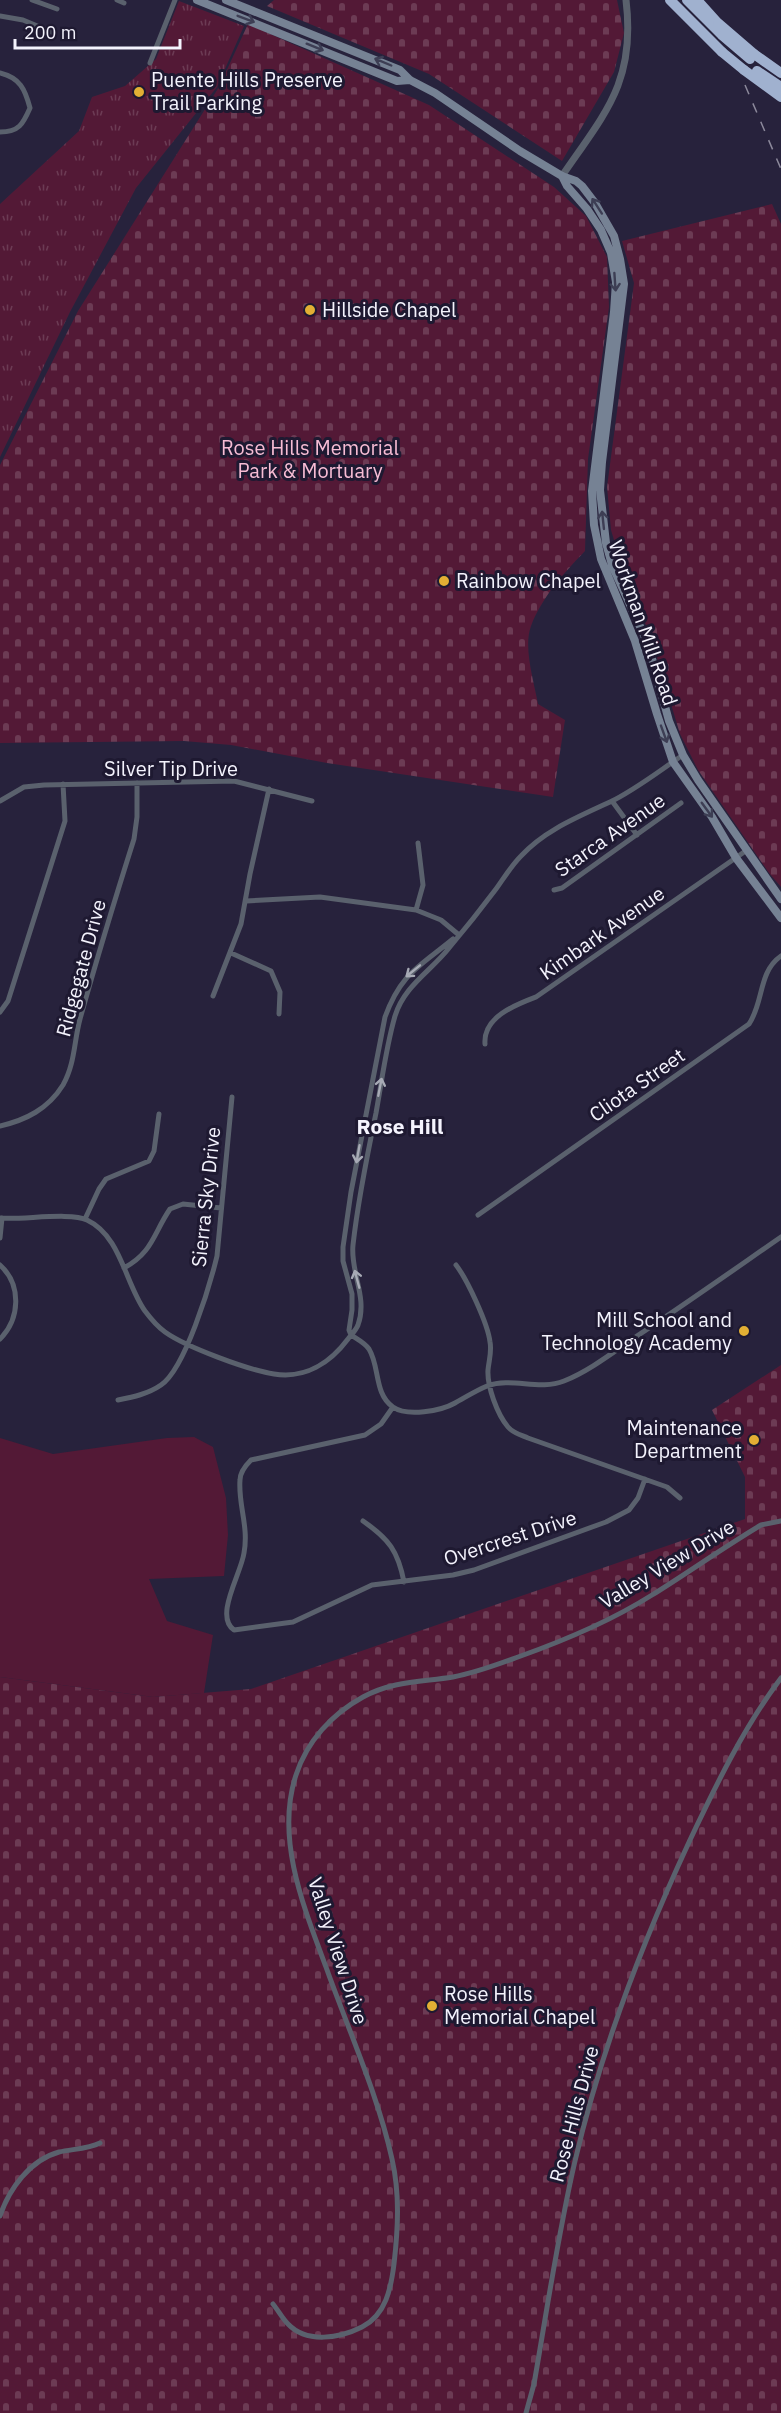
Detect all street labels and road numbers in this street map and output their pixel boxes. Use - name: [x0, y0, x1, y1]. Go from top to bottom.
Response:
- street label: Workman Mill Road: [602, 536, 684, 709]
- street label: Silver Tip Drive: [104, 755, 238, 782]
- street label: Starca Avenue: [549, 787, 670, 883]
- street label: Kimbark Avenue: [534, 879, 670, 986]
- street label: Ridgegate Drive: [49, 896, 112, 1039]
- street label: Cliota Street: [583, 1042, 690, 1128]
- street label: Sierra Sky Drive: [185, 1125, 226, 1268]
- street label: Overcrest Drive: [440, 1503, 580, 1572]
- street label: Valley View Drive: [594, 1513, 739, 1615]
- street label: Valley View Drive: [302, 1874, 375, 2028]
- street label: Rose Hills Drive: [542, 2043, 605, 2185]

